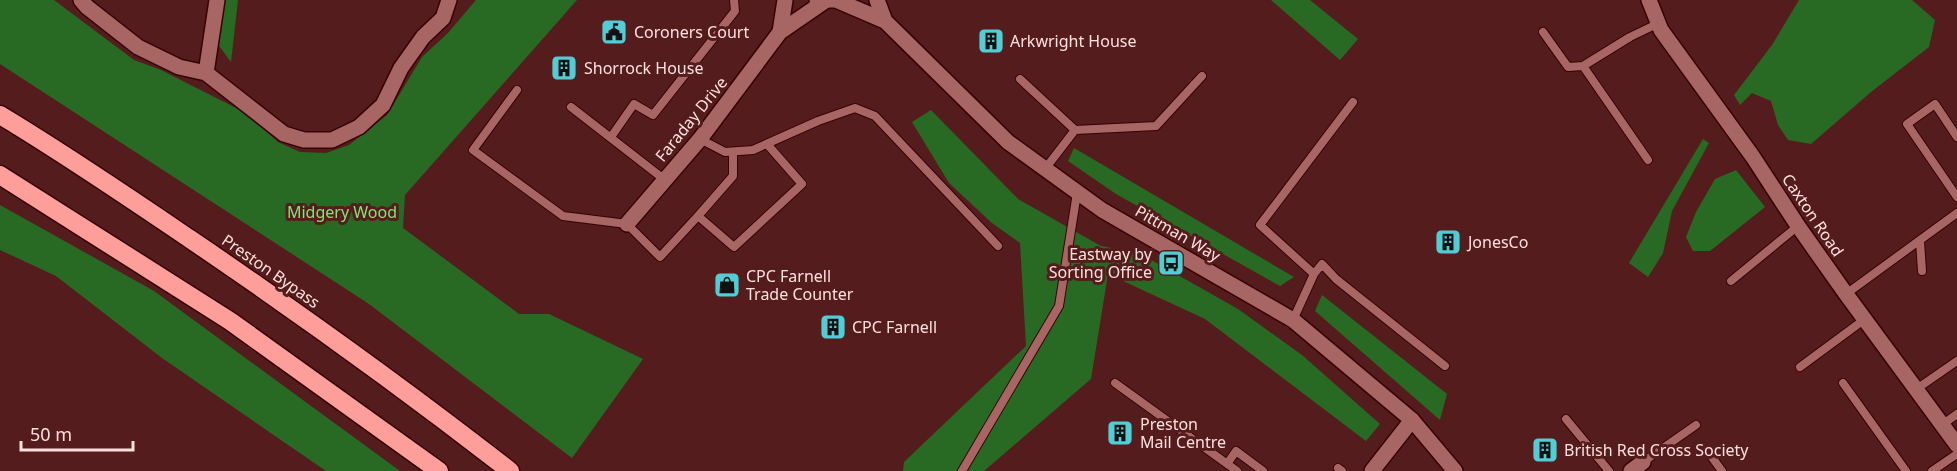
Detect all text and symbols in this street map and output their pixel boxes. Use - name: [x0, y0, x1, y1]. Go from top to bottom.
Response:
- public building icon: Coroners Court: [599, 17, 629, 47]
- place label: Coroners Court: [634, 21, 749, 43]
- building icon: Arkwright House: [976, 26, 1006, 56]
- place label: Arkwright House: [1010, 30, 1136, 52]
- building icon: Shorrock House: [549, 53, 579, 83]
- place label: Shorrock House: [584, 57, 703, 79]
- street label: Faraday Drive: [650, 72, 732, 166]
- street label: Caxton Road: [1777, 169, 1849, 261]
- street label: Pittman Way: [1131, 200, 1225, 267]
- park label: Midgery Wood: [287, 201, 397, 223]
- building icon: JonesCo: [1433, 227, 1463, 257]
- street label: Preston Bypass: [218, 229, 324, 313]
- place label: JonesCo: [1466, 231, 1528, 253]
- place label: Eastway by Sorting Office: [1049, 243, 1153, 283]
- bus stop icon: Eastway by Sorting Office: [1156, 248, 1186, 278]
- place label: CPC Farnell Trade Counter: [746, 265, 854, 305]
- shop icon: CPC Farnell Trade Counter: [712, 270, 742, 300]
- building icon: CPC Farnell: [818, 312, 848, 342]
- place label: CPC Farnell: [852, 316, 937, 338]
- place label: Preston Mail Centre: [1140, 413, 1226, 453]
- scale bar: [21, 414, 134, 452]
- building icon: Preston Mail Centre: [1105, 418, 1135, 448]
- text: 50 m: [30, 422, 72, 446]
- building icon: British Red Cross Society: [1530, 435, 1560, 465]
- place label: British Red Cross Society: [1564, 439, 1749, 461]

